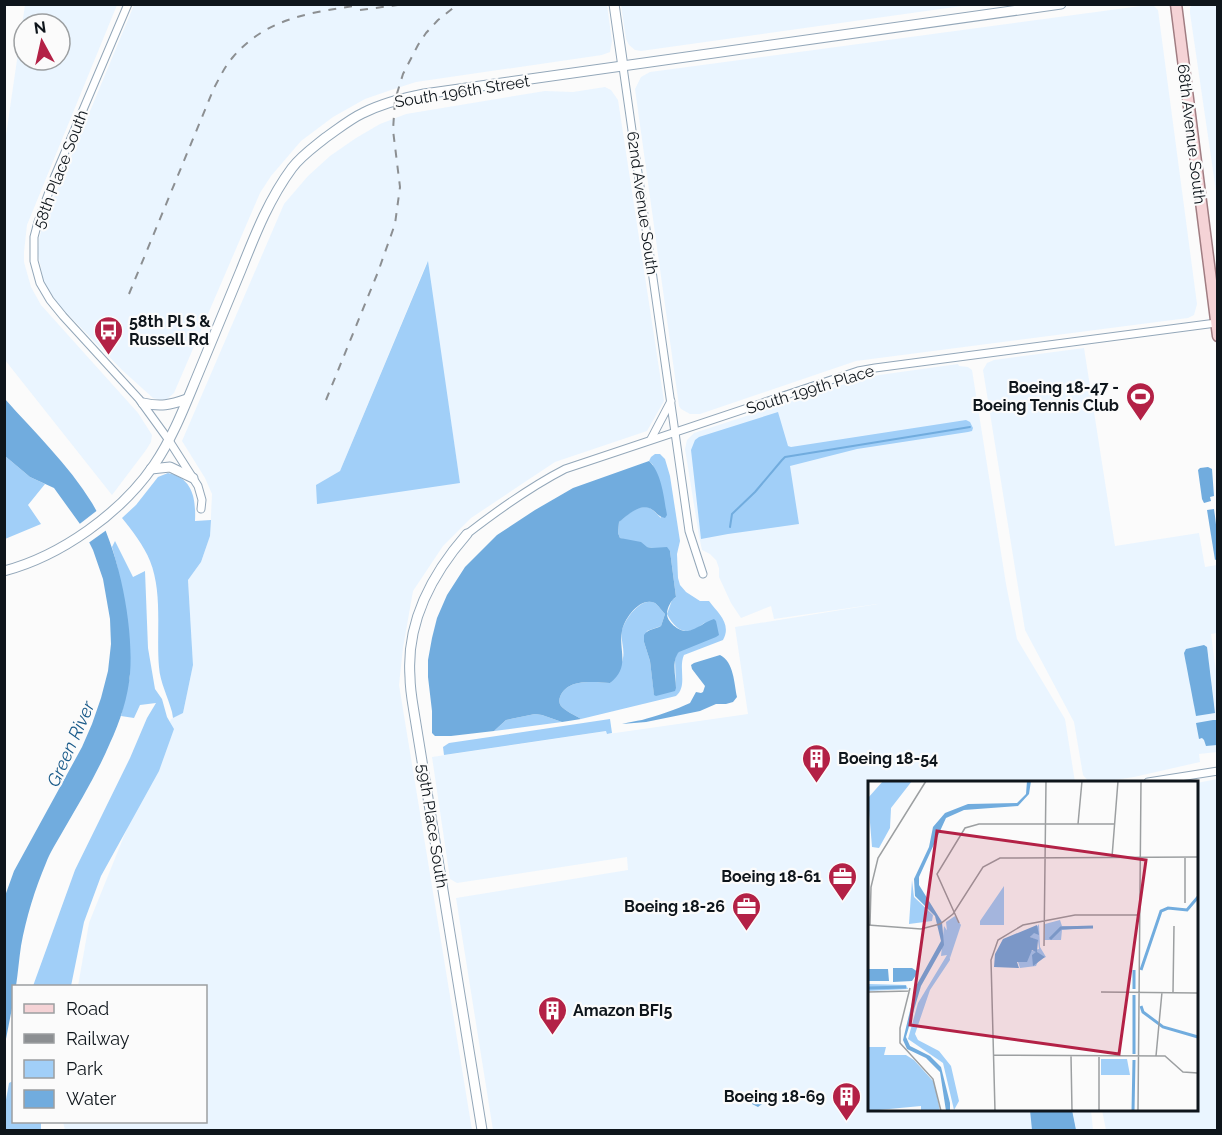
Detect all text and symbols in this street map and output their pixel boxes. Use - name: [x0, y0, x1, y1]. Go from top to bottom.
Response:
- north arrow: [12, 12, 72, 72]
- text: N: [33, 17, 47, 38]
- street label: 68th Avenue South: [1173, 63, 1210, 205]
- street label: South 196th Street: [393, 71, 532, 112]
- street label: 58th Place South: [29, 107, 92, 231]
- street label: 62nd Avenue South: [623, 130, 662, 276]
- place label: 58th Pl S & Russell Rd: [129, 312, 211, 349]
- bus stop icon: 58th Pl S & Russell Rd: [92, 314, 124, 356]
- street label: South 199th Place: [744, 361, 877, 418]
- place label: Boeing 18-47 - Boeing Tennis Club: [972, 378, 1119, 415]
- sports icon: Boeing 18-47 - Boeing Tennis Club: [1124, 380, 1156, 422]
- water label: Green River: [42, 697, 99, 790]
- building icon: Boeing 18-54: [801, 742, 833, 784]
- place label: Boeing 18-54: [838, 749, 938, 768]
- street label: 59th Place South: [413, 763, 452, 890]
- inset map: [868, 781, 1198, 1111]
- office icon: Boeing 18-61: [826, 860, 858, 902]
- place label: Boeing 18-61: [721, 867, 821, 886]
- office icon: Boeing 18-26: [730, 890, 762, 932]
- place label: Boeing 18-26: [624, 897, 725, 916]
- legend: [12, 985, 207, 1123]
- building icon: Amazon BFI5: [536, 994, 568, 1036]
- text: Road: [66, 998, 109, 1019]
- place label: Amazon BFI5: [573, 1001, 672, 1020]
- text: Railway: [66, 1028, 130, 1049]
- text: Park: [66, 1058, 103, 1079]
- building icon: Boeing 18-69: [830, 1080, 862, 1122]
- place label: Boeing 18-69: [724, 1087, 825, 1106]
- text: Water: [66, 1088, 117, 1109]

